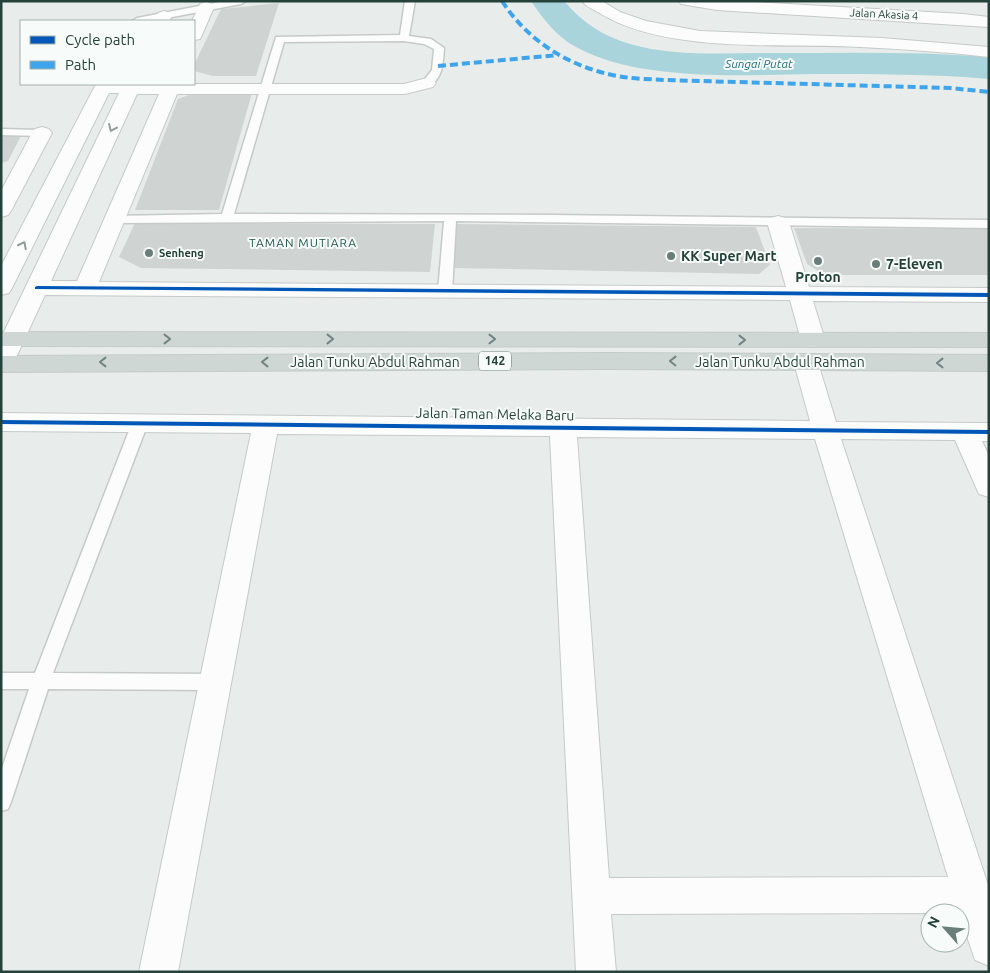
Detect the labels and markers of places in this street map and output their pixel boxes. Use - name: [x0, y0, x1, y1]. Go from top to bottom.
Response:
- marker: Senheng: [143, 247, 155, 259]
- place label: Senheng: [159, 247, 204, 259]
- place label: KK Super Mart: [681, 248, 776, 264]
- marker: KK Super Mart: [665, 250, 677, 262]
- marker: Proton: [812, 255, 824, 267]
- place label: 7-Eleven: [886, 256, 943, 272]
- marker: 7-Eleven: [870, 258, 882, 270]
- place label: Proton: [795, 269, 841, 285]

